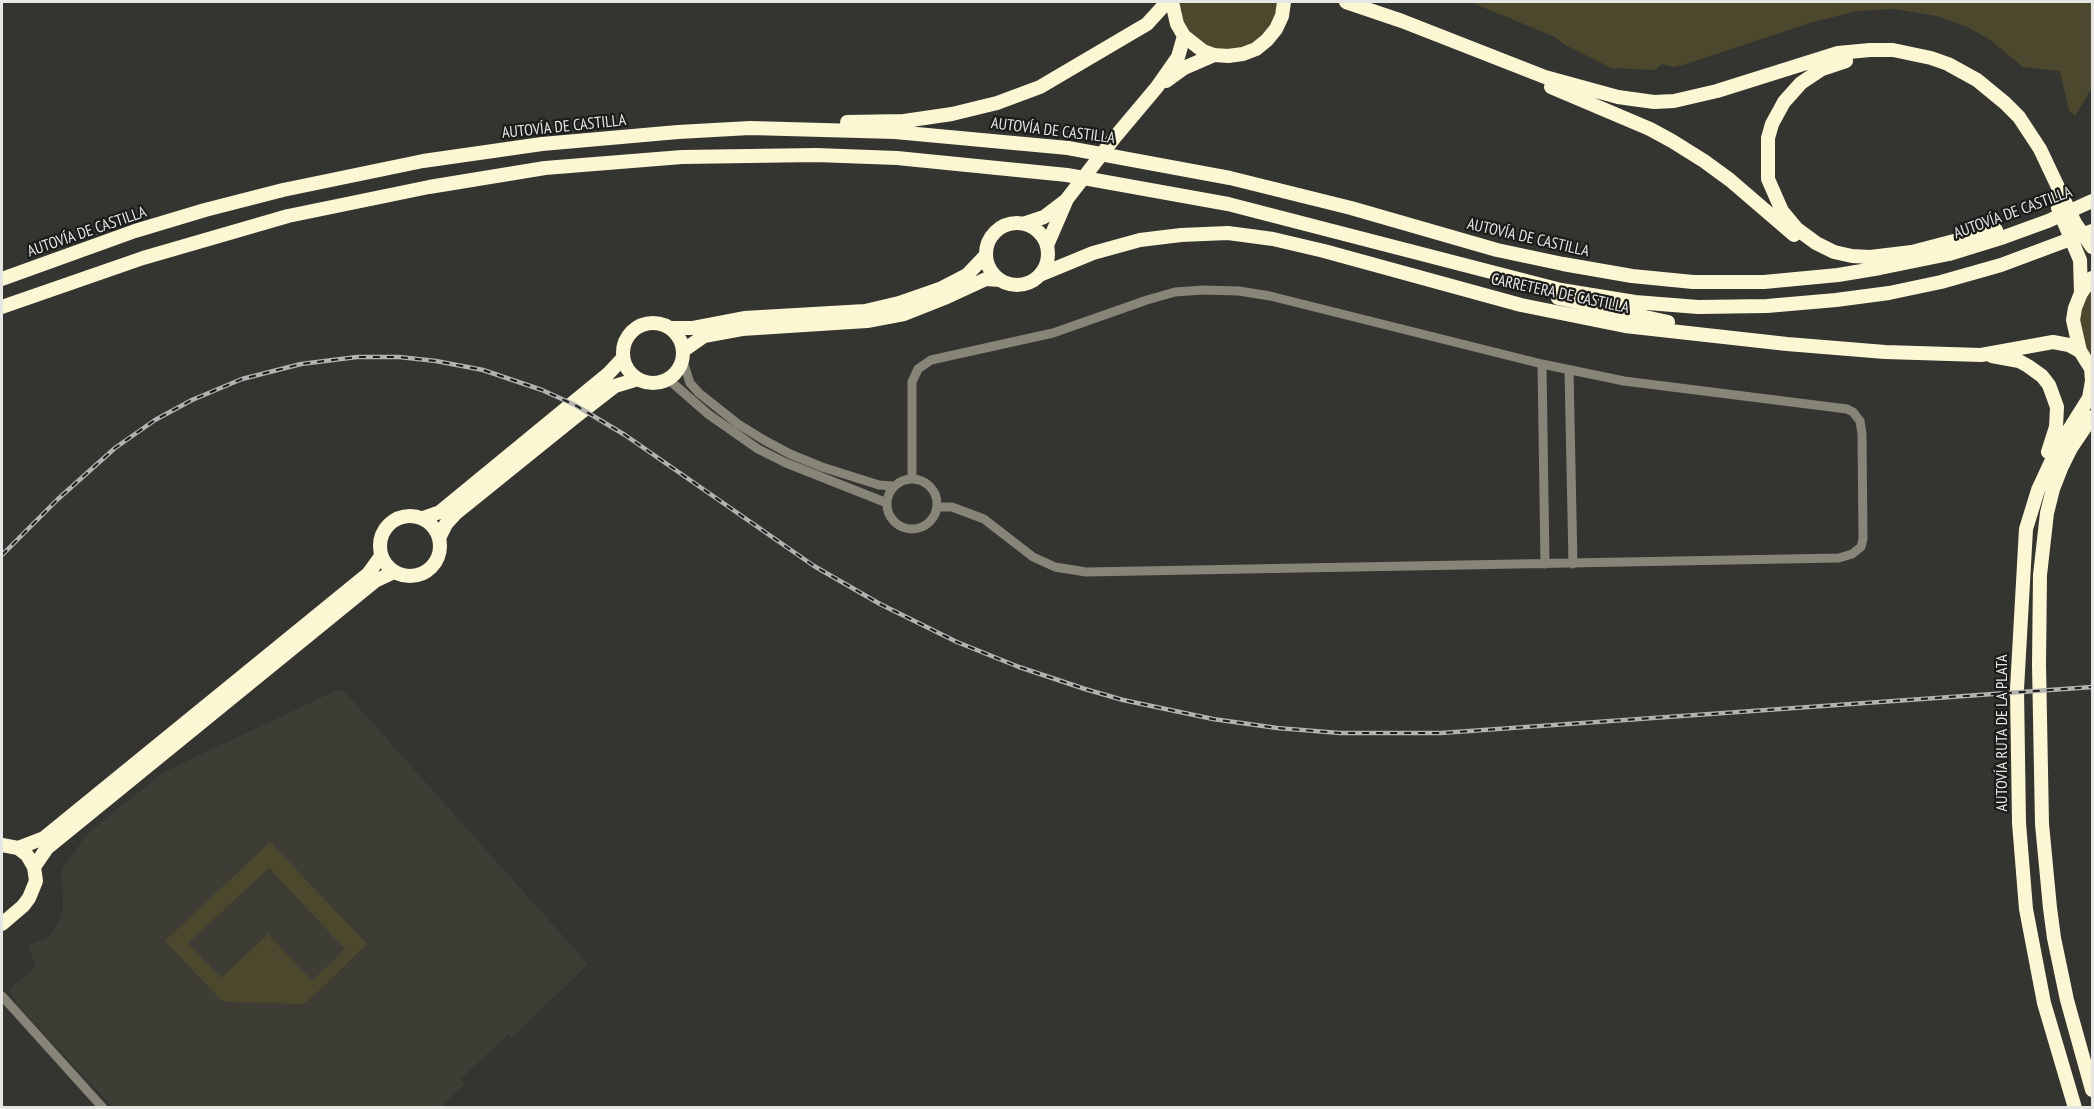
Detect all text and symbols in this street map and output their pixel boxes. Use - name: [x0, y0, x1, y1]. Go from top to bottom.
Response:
- street label: AUTOVÍA DE CASTILLA: [501, 111, 627, 143]
- street label: AUTOVÍA DE CASTILLA: [990, 114, 1116, 148]
- street label: AUTOVÍA DE CASTILLA: [1951, 183, 2075, 243]
- street label: AUTOVÍA DE CASTILLA: [25, 203, 149, 261]
- street label: AUTOVÍA DE CASTILLA: [1465, 215, 1591, 261]
- street label: CARRETERA DE CASTILLA: [1489, 270, 1631, 318]
- street label: AUTOVÍA RUTA DE LA PLATA: [1992, 654, 2012, 812]

